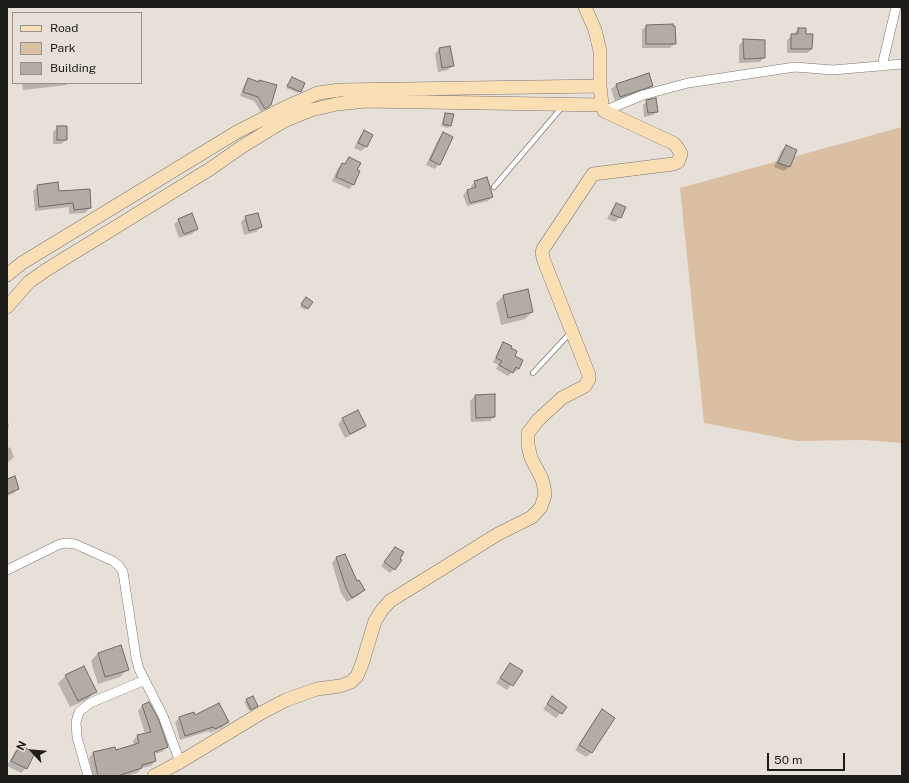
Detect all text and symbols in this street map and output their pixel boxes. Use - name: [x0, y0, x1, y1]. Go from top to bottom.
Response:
- legend: [12, 12, 142, 84]
- text: Road: [50, 21, 78, 35]
- text: Park: [50, 41, 76, 55]
- text: Building: [50, 61, 96, 75]
- north arrow: [12, 731, 52, 771]
- text: N: [14, 739, 28, 752]
- scale bar: [769, 745, 847, 771]
- text: 50 m: [774, 753, 802, 767]

